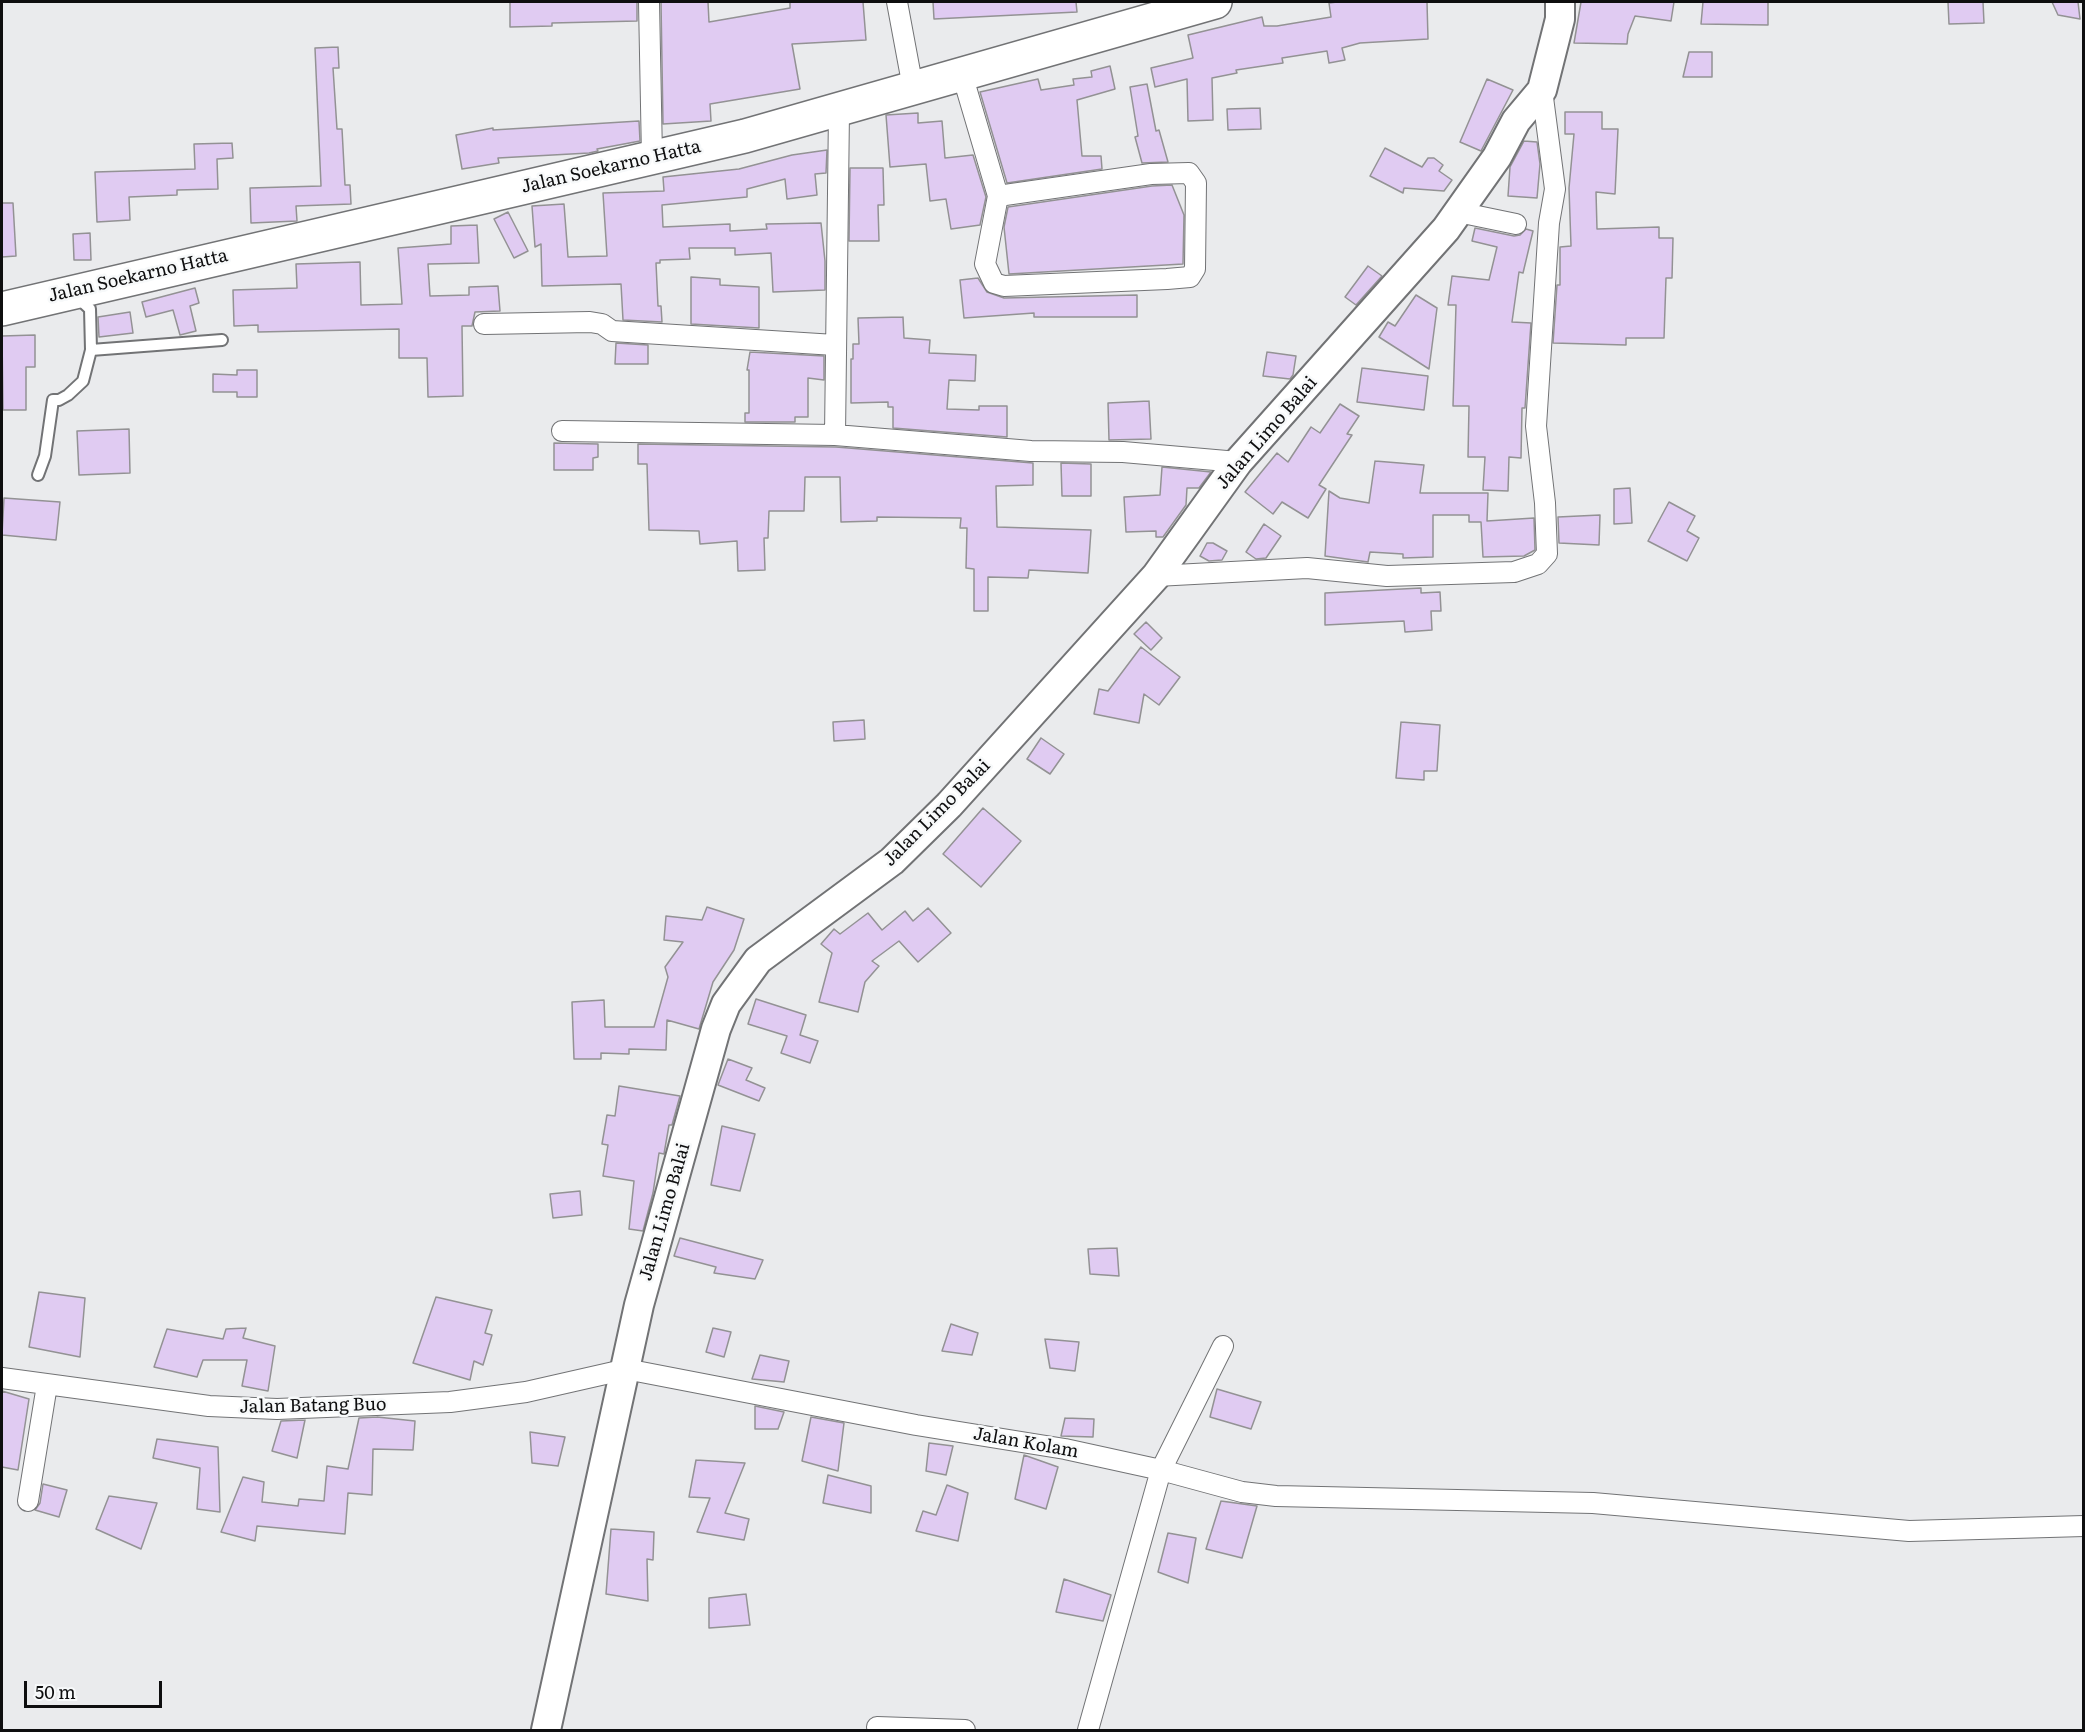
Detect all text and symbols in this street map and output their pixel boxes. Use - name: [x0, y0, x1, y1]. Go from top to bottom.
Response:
- street label: Jalan Soekarno Hatta: [519, 136, 703, 198]
- street label: Jalan Soekarno Hatta: [46, 245, 230, 307]
- street label: Jalan Limo Balai: [1212, 372, 1322, 494]
- street label: Jalan Limo Balai: [879, 755, 995, 871]
- street label: Jalan Limo Balai: [635, 1141, 695, 1283]
- street label: Jalan Batang Buo: [239, 1394, 387, 1418]
- street label: Jalan Kolam: [972, 1423, 1080, 1463]
- scale bar: [27, 1669, 165, 1707]
- text: 50 m: [35, 1678, 76, 1705]

